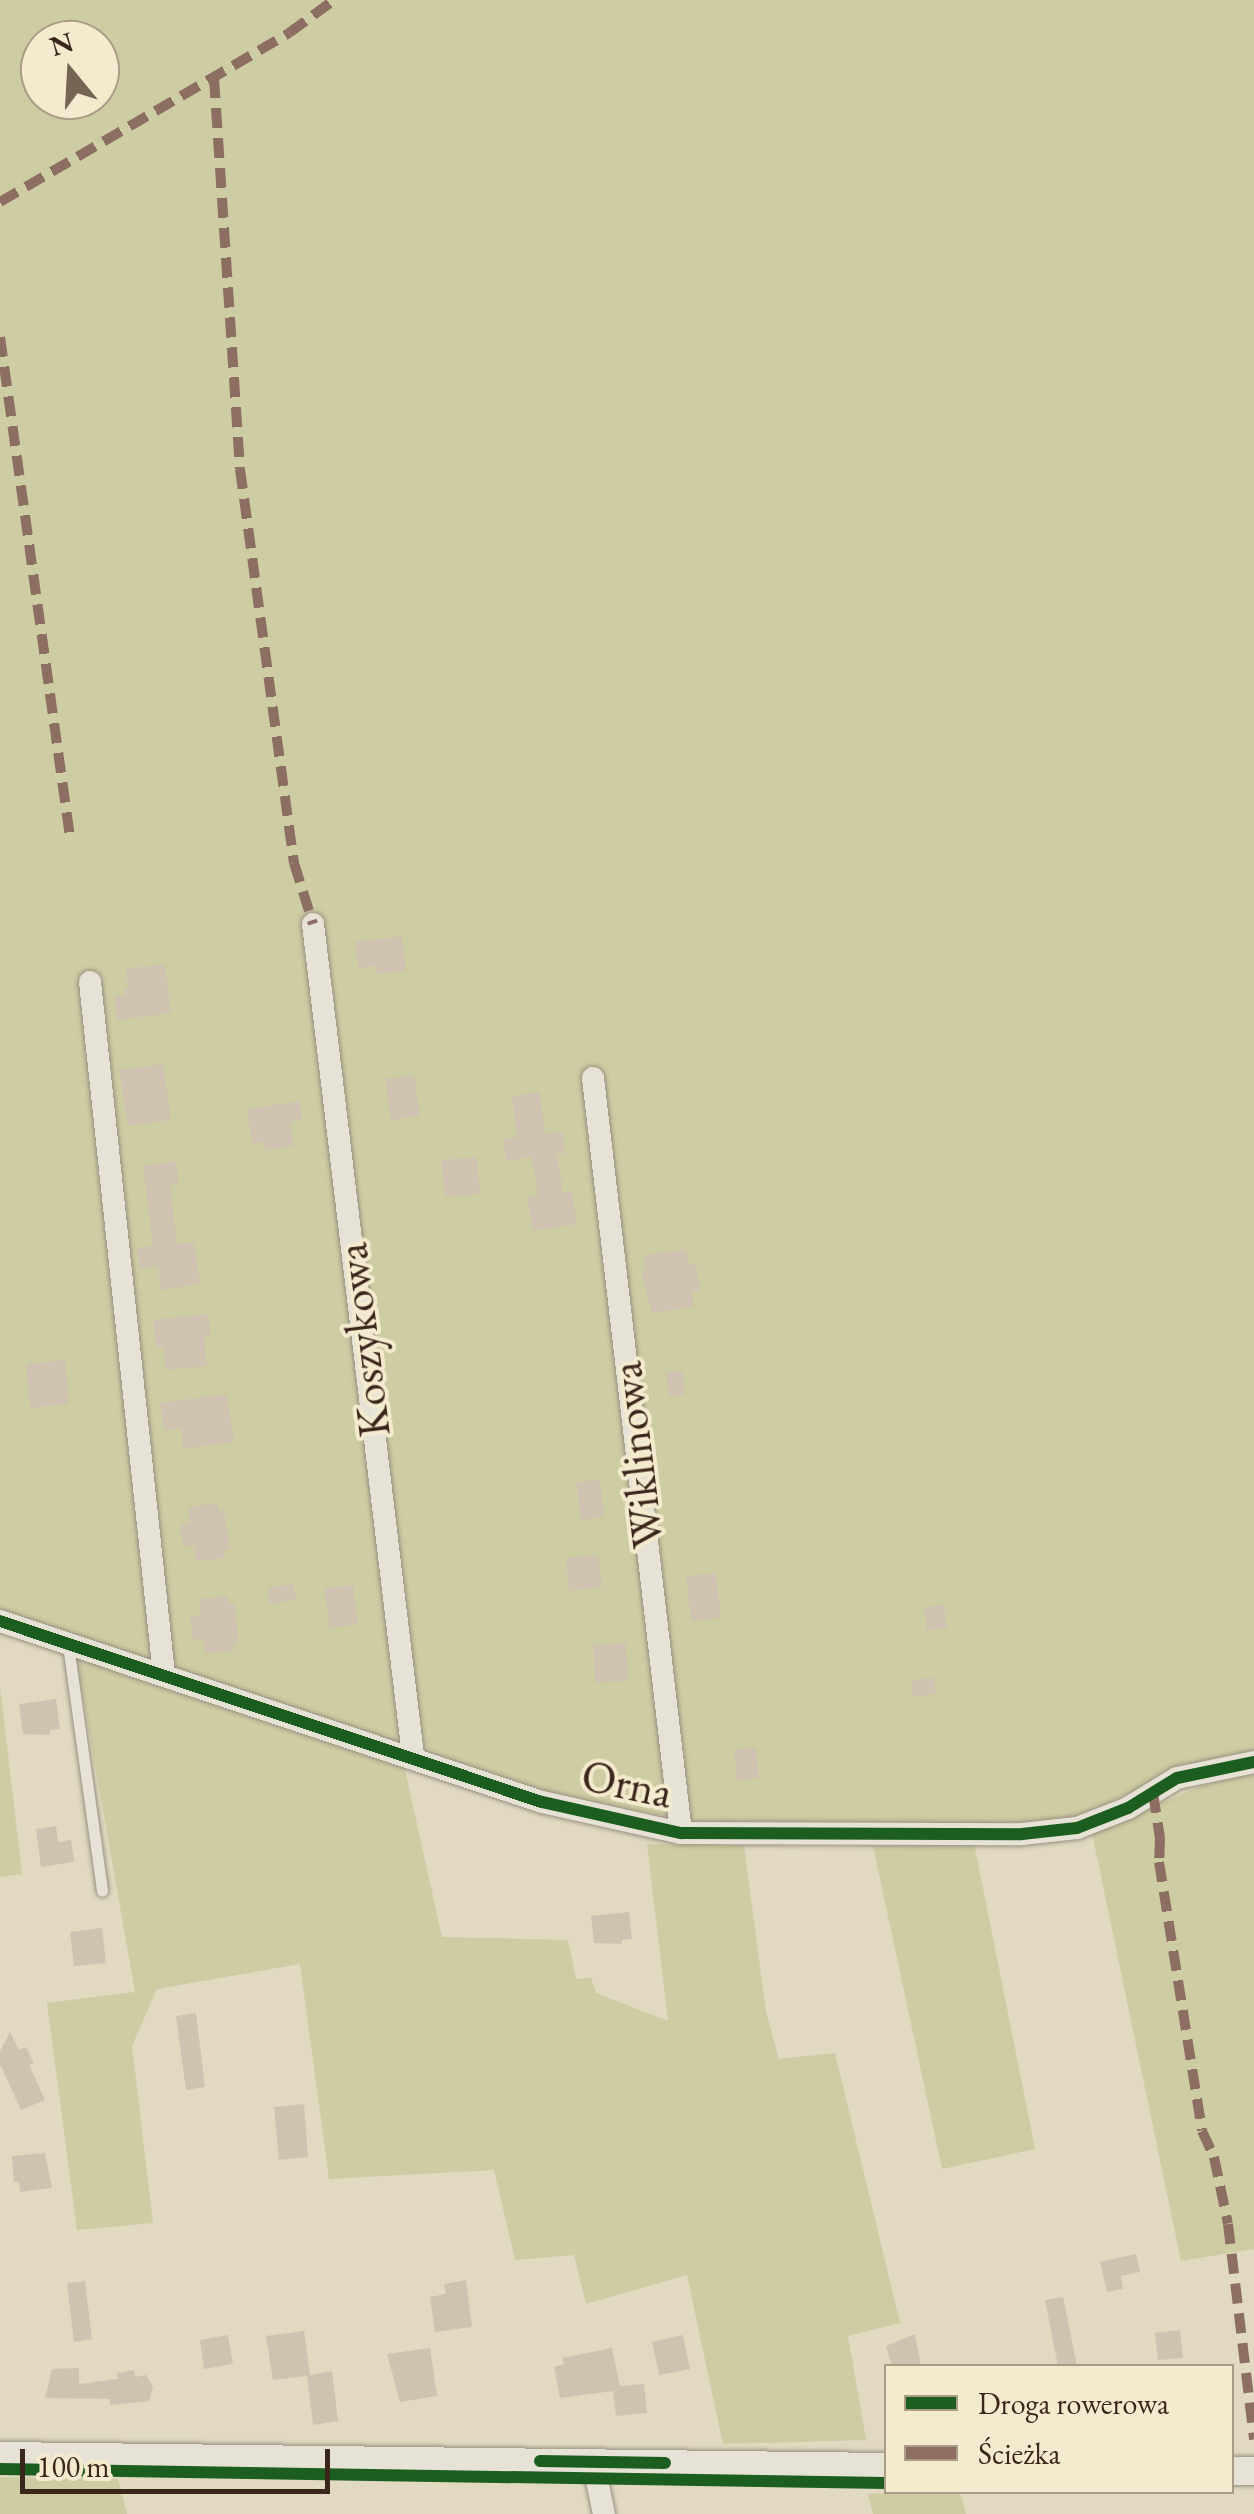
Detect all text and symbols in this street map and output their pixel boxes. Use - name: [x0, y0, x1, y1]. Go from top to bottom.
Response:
- north arrow: [20, 20, 120, 120]
- text: N: [45, 23, 78, 64]
- street label: Koszykowa: [324, 1240, 402, 1440]
- street label: Wiklinowa: [599, 1359, 675, 1551]
- street label: Orna: [577, 1748, 677, 1820]
- legend: [884, 2364, 1234, 2494]
- text: Droga rowerowa: [978, 2384, 1169, 2423]
- scale bar: [25, 2429, 335, 2491]
- text: Ścieżka: [978, 2434, 1061, 2473]
- text: 100 m: [37, 2447, 110, 2486]

